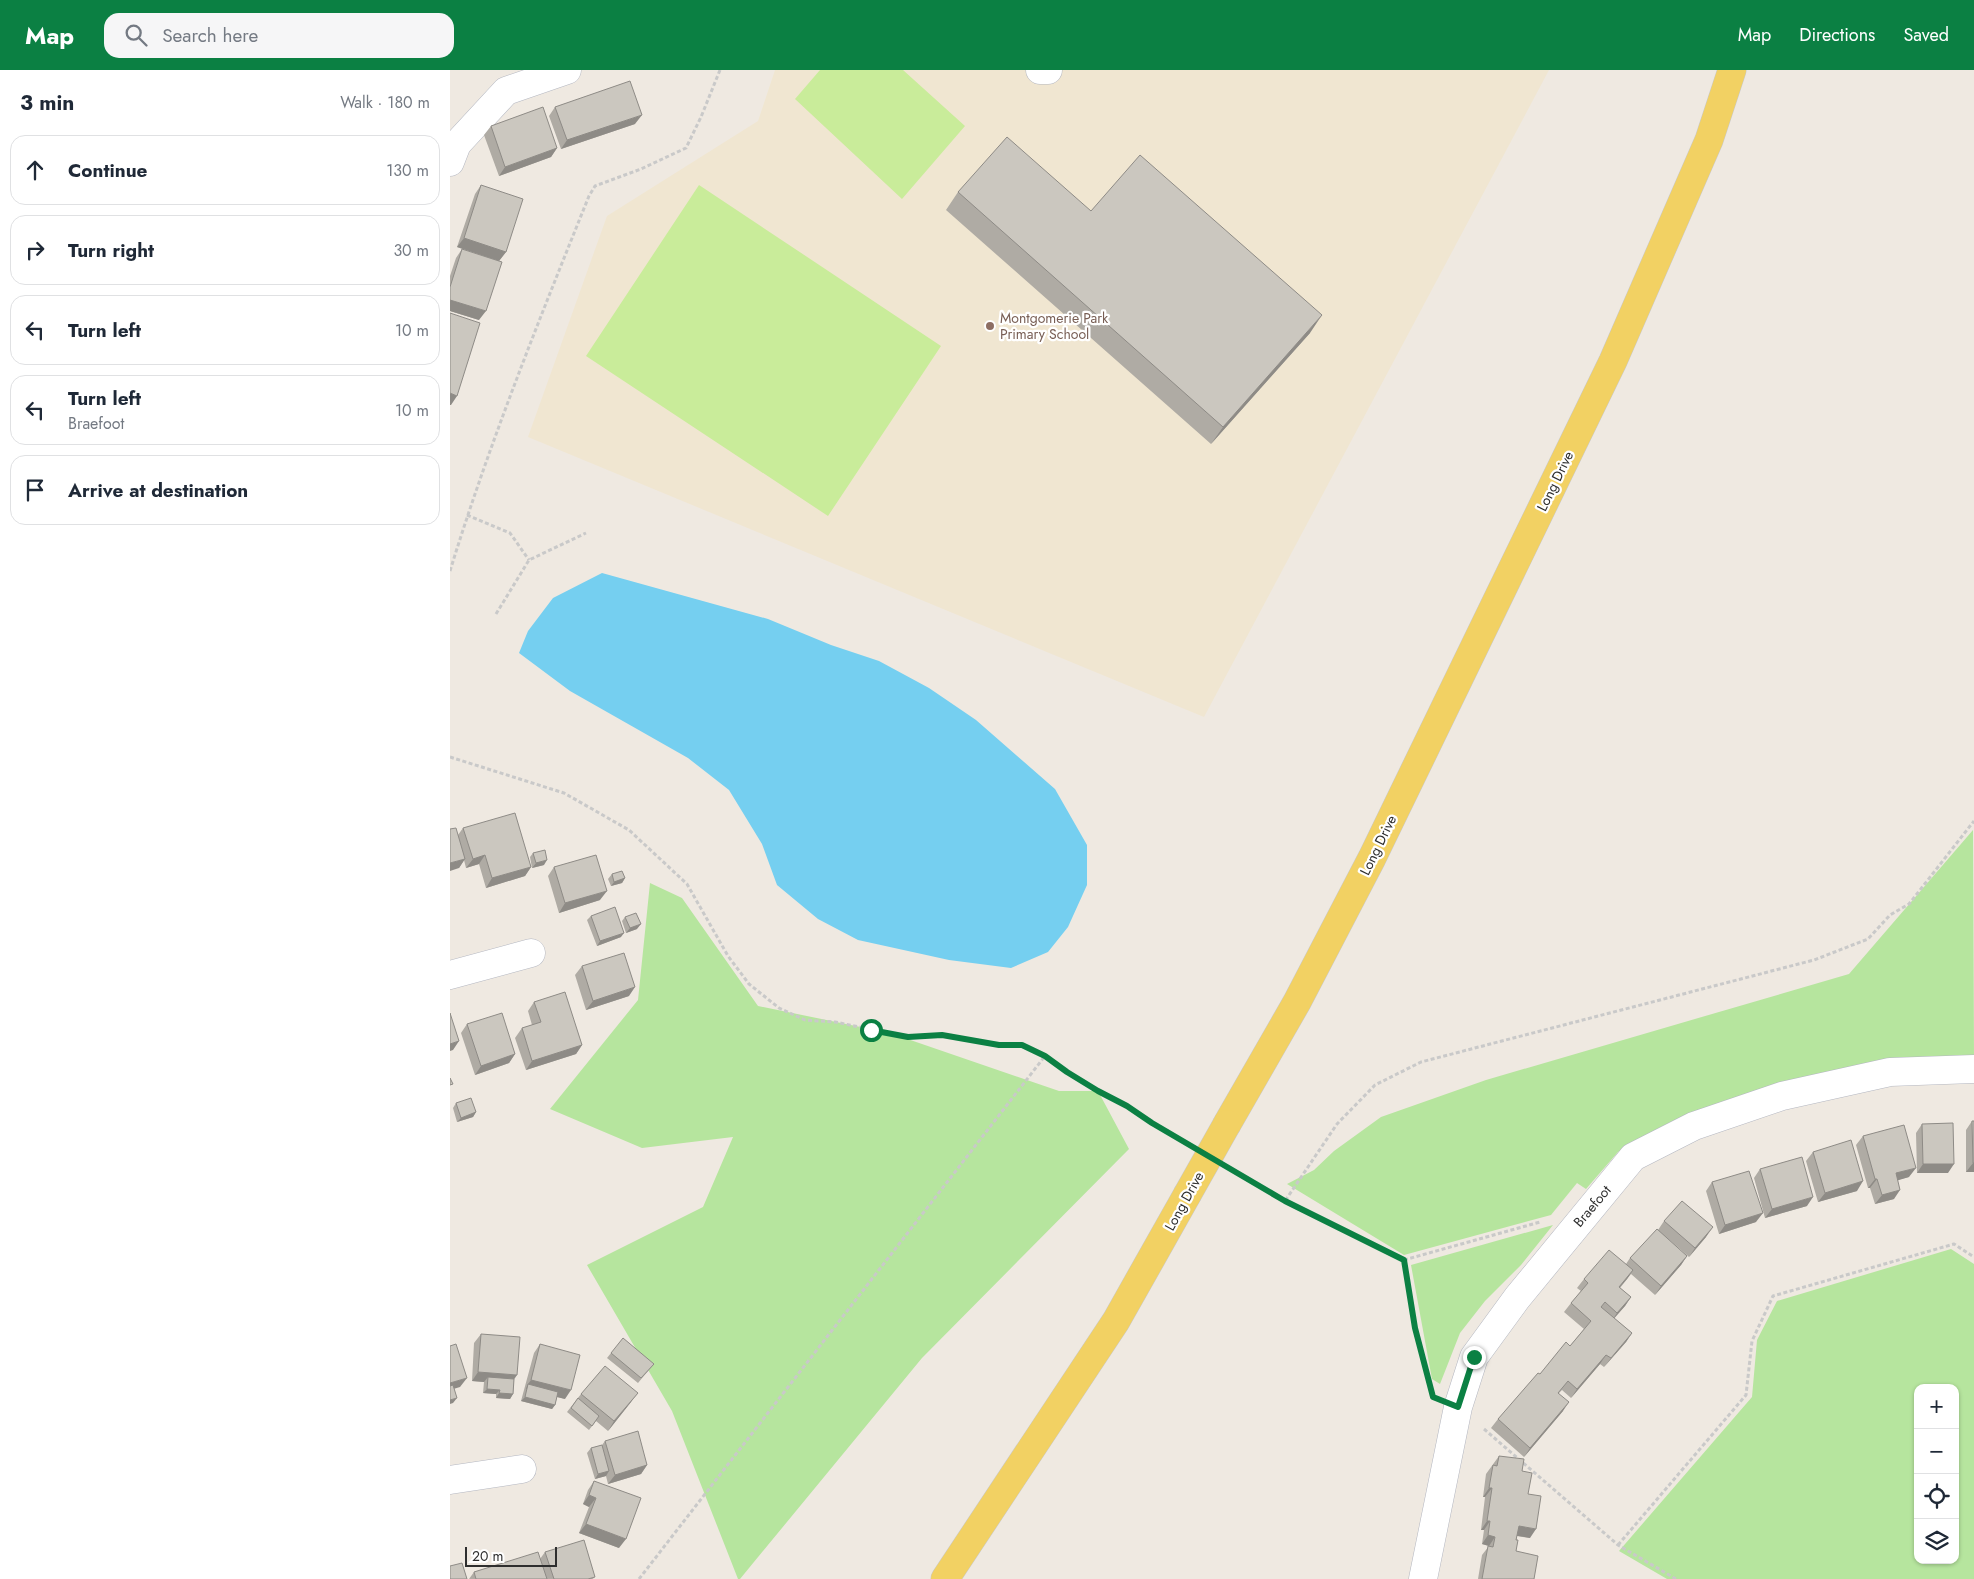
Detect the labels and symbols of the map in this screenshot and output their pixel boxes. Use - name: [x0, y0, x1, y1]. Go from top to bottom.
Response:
- place label: Montgomerie Park Primary School: [1000, 308, 1109, 344]
- marker: Montgomerie Park Primary School: [984, 320, 996, 332]
- street label: Long Drive: [1532, 448, 1578, 514]
- street label: Long Drive: [1355, 812, 1401, 878]
- route start: [860, 1019, 883, 1042]
- street label: Long Drive: [1160, 1168, 1208, 1234]
- street label: Braefoot: [1569, 1180, 1616, 1231]
- route end: [1463, 1346, 1486, 1369]
- scale bar: [465, 1544, 558, 1567]

